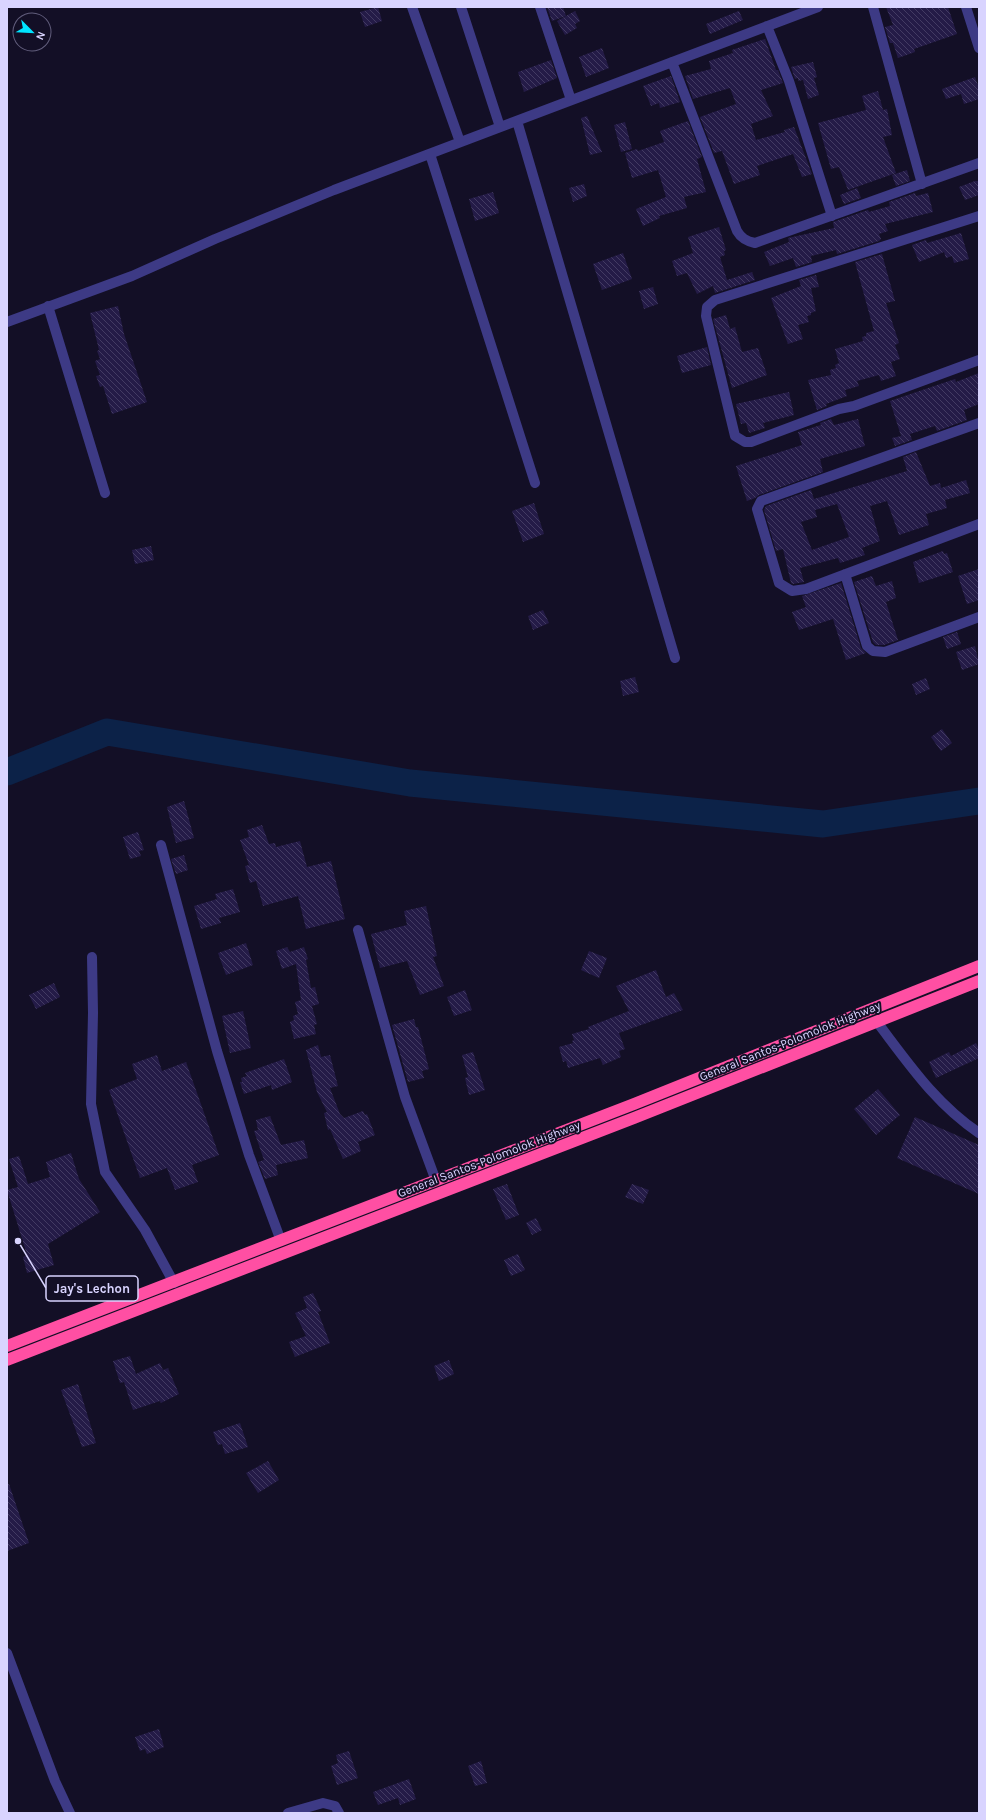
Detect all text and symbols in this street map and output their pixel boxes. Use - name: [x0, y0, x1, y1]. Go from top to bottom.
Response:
- north arrow: [12, 12, 52, 52]
- text: N: [33, 30, 48, 42]
- street label: General Santos-Polomolok Highway: [697, 998, 883, 1084]
- street label: General Santos-Polomolok Highway: [396, 1118, 582, 1200]
- callout: Jay's Lechon: [46, 1276, 138, 1301]
- text: Jay's Lechon: [54, 1281, 130, 1296]

